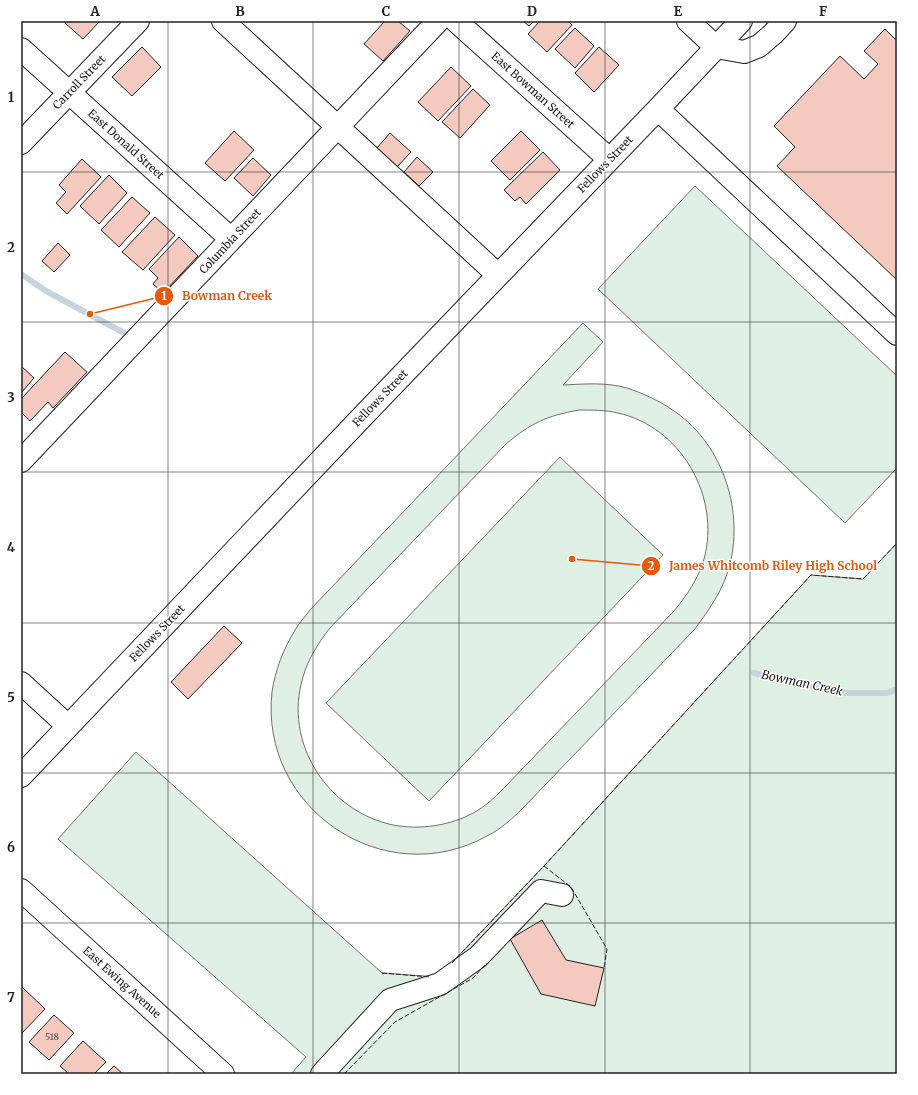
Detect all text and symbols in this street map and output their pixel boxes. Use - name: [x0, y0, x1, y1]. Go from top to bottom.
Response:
- text: A: [89, 3, 100, 20]
- text: B: [235, 3, 245, 20]
- text: C: [382, 3, 391, 20]
- text: D: [527, 3, 537, 20]
- text: E: [674, 3, 683, 20]
- text: F: [819, 3, 827, 20]
- street label: East Bowman Street: [488, 49, 578, 132]
- street label: Carroll Street: [50, 51, 109, 112]
- text: 1: [8, 89, 14, 106]
- street label: East Donald Street: [85, 106, 168, 182]
- street label: Fellows Street: [574, 132, 636, 195]
- street label: Columbia Street: [196, 205, 264, 277]
- text: 2: [7, 239, 15, 256]
- callout: Bowman Creek: [154, 284, 280, 308]
- text: 1: [161, 288, 167, 303]
- text: Bowman Creek: [182, 288, 272, 303]
- street label: Fellows Street: [349, 366, 411, 429]
- text: 3: [7, 389, 15, 406]
- text: 4: [7, 539, 16, 556]
- callout: James Whitcomb Riley High School: [641, 554, 885, 578]
- text: 2: [647, 558, 655, 573]
- text: James Whitcomb Riley High School: [668, 558, 877, 573]
- street label: Fellows Street: [126, 601, 188, 664]
- water label: Bowman Creek: [760, 667, 844, 699]
- text: 5: [7, 689, 15, 706]
- text: 6: [7, 839, 15, 856]
- street label: East Ewing Avenue: [80, 943, 164, 1021]
- text: 7: [7, 989, 15, 1006]
- house number: 518: [45, 1031, 59, 1042]

